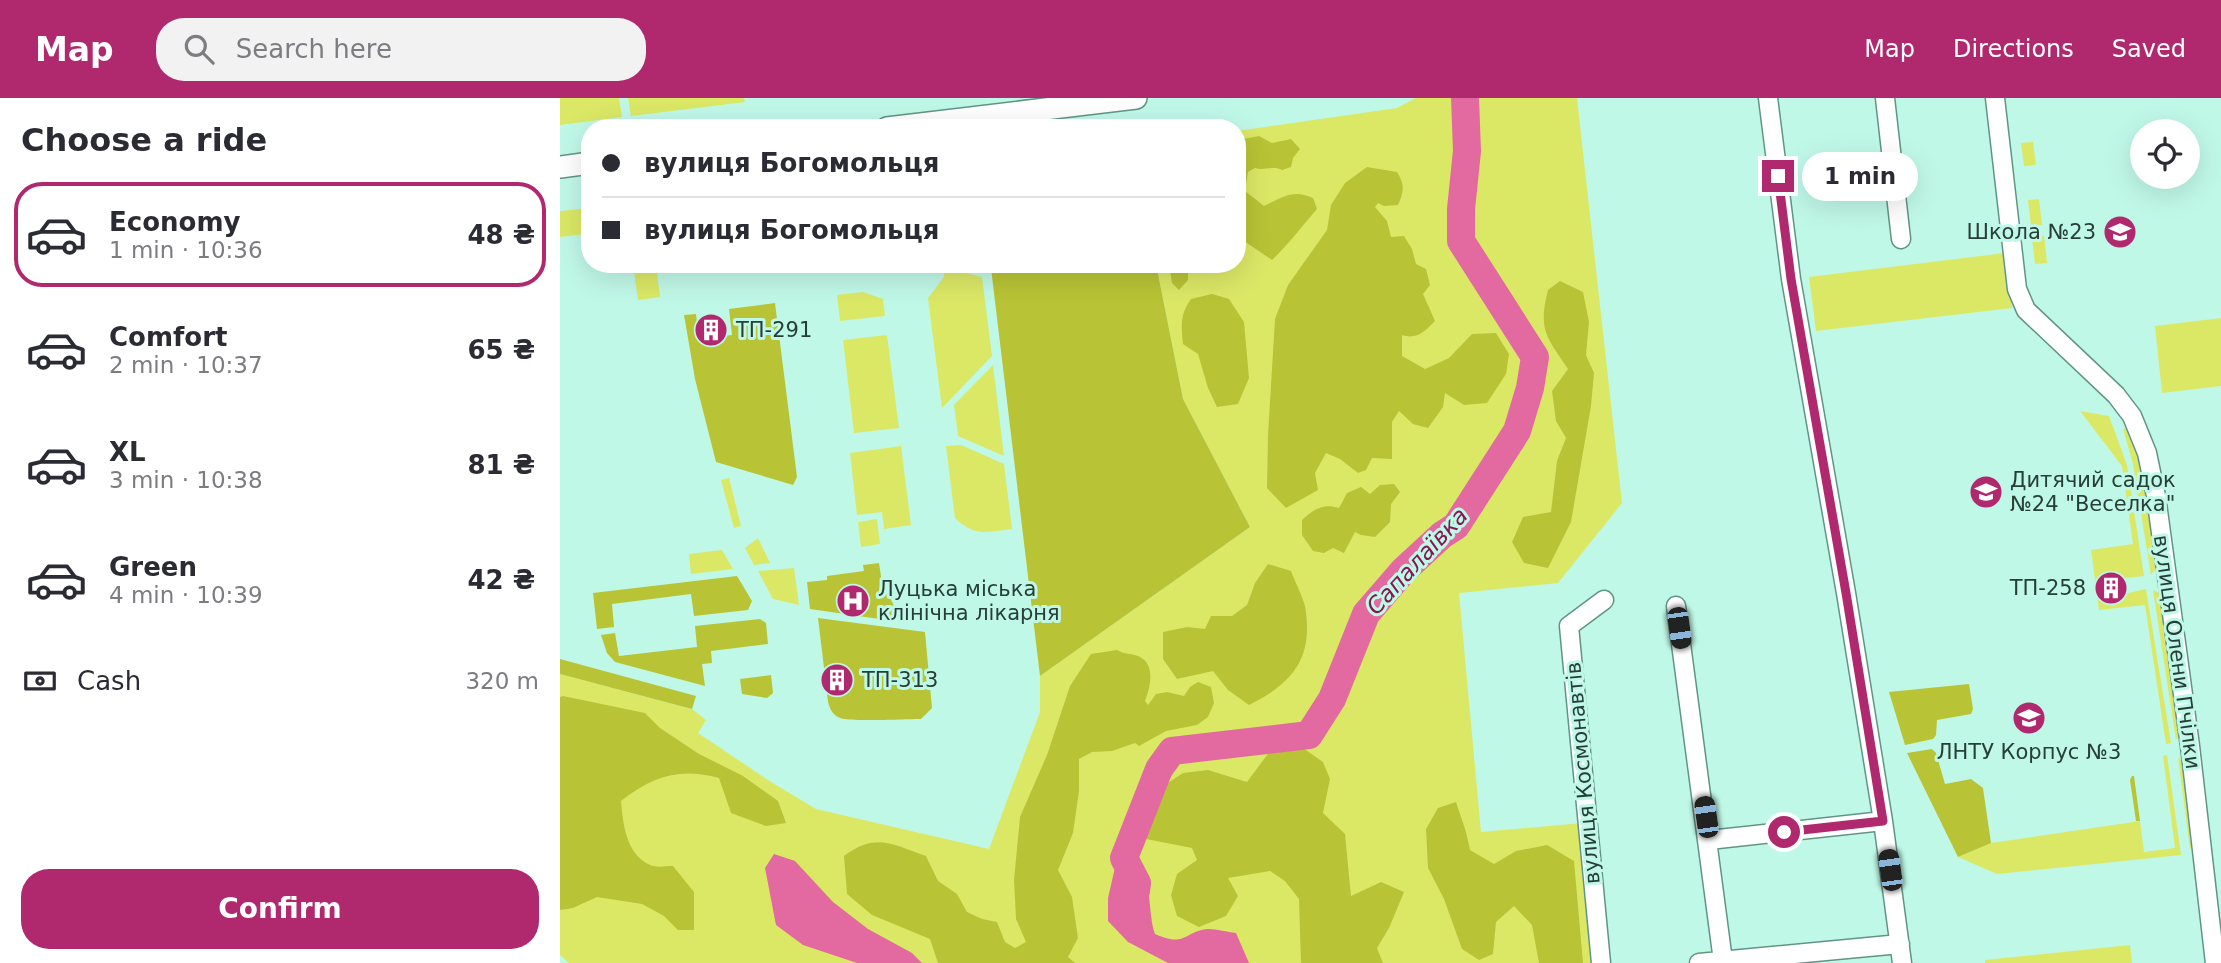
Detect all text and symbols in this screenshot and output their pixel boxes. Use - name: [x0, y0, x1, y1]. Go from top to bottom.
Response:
- search box: [156, 18, 646, 81]
- text: Map: [35, 30, 114, 69]
- icon: search: [180, 30, 218, 68]
- text: Search here: [236, 34, 392, 64]
- text: Map: [1864, 35, 1915, 63]
- text: Directions: [1953, 35, 2074, 63]
- text: Saved: [2112, 35, 2186, 63]
- map controls: [2130, 119, 2200, 189]
- button: locate: [2130, 119, 2200, 189]
- text: Choose a ride: [21, 121, 267, 159]
- text: вулиця Богомольця: [644, 148, 939, 178]
- callout: 1 min: [1802, 152, 1918, 200]
- route end: [1762, 160, 1794, 192]
- text: 1 min: [1824, 163, 1896, 189]
- icon: car: [25, 203, 88, 266]
- text: Economy: [109, 207, 240, 237]
- school or university icon: Школа №23: [2101, 213, 2139, 251]
- text: вулиця Богомольця: [644, 215, 939, 245]
- text: 48 ₴: [467, 220, 535, 250]
- place label: Школа №23: [1966, 220, 2096, 244]
- text: 1 min · 10:36: [109, 237, 263, 263]
- building icon: ТП-291: [692, 311, 730, 349]
- icon: car: [25, 318, 88, 381]
- place label: ТП-291: [735, 318, 812, 342]
- text: Comfort: [109, 322, 227, 352]
- text: 65 ₴: [467, 335, 535, 365]
- text: 2 min · 10:37: [109, 352, 263, 378]
- icon: car: [25, 433, 88, 496]
- text: XL: [109, 437, 146, 467]
- text: 81 ₴: [467, 450, 535, 480]
- text: 3 min · 10:38: [109, 467, 263, 493]
- place label: Дитячий садок №24 "Веселка": [2010, 468, 2176, 516]
- school or university icon: Дитячий садок №24 "Веселка": [1967, 473, 2005, 511]
- water label: Сапалаївка: [1361, 502, 1473, 620]
- street label: вулиця Олени Пчілки: [2149, 533, 2205, 771]
- icon: car: [25, 548, 88, 611]
- text: Green: [109, 552, 197, 582]
- text: 42 ₴: [467, 565, 535, 595]
- building icon: ТП-258: [2092, 569, 2130, 607]
- place label: ТП-258: [2009, 576, 2086, 600]
- place label: Луцька міська клінічна лікарня: [878, 577, 1060, 625]
- text: 4 min · 10:39: [109, 582, 263, 608]
- hospital icon: Луцька міська клінічна лікарня: [834, 582, 872, 620]
- car: [1666, 606, 1693, 650]
- building icon: ТП-313: [818, 661, 856, 699]
- street label: вулиця Космонавтів: [1561, 661, 1605, 885]
- icon: cash: [21, 662, 59, 700]
- text: Cash: [77, 666, 141, 696]
- text: 320 m: [465, 668, 539, 694]
- place label: ТП-313: [861, 668, 938, 692]
- school or university icon: ЛНТУ Корпус №3: [2010, 699, 2048, 737]
- place label: ЛНТУ Корпус №3: [1937, 740, 2121, 764]
- car: [1693, 795, 1720, 839]
- route start: [1768, 816, 1800, 848]
- car: [1877, 848, 1904, 892]
- button: Confirm: [21, 869, 539, 949]

